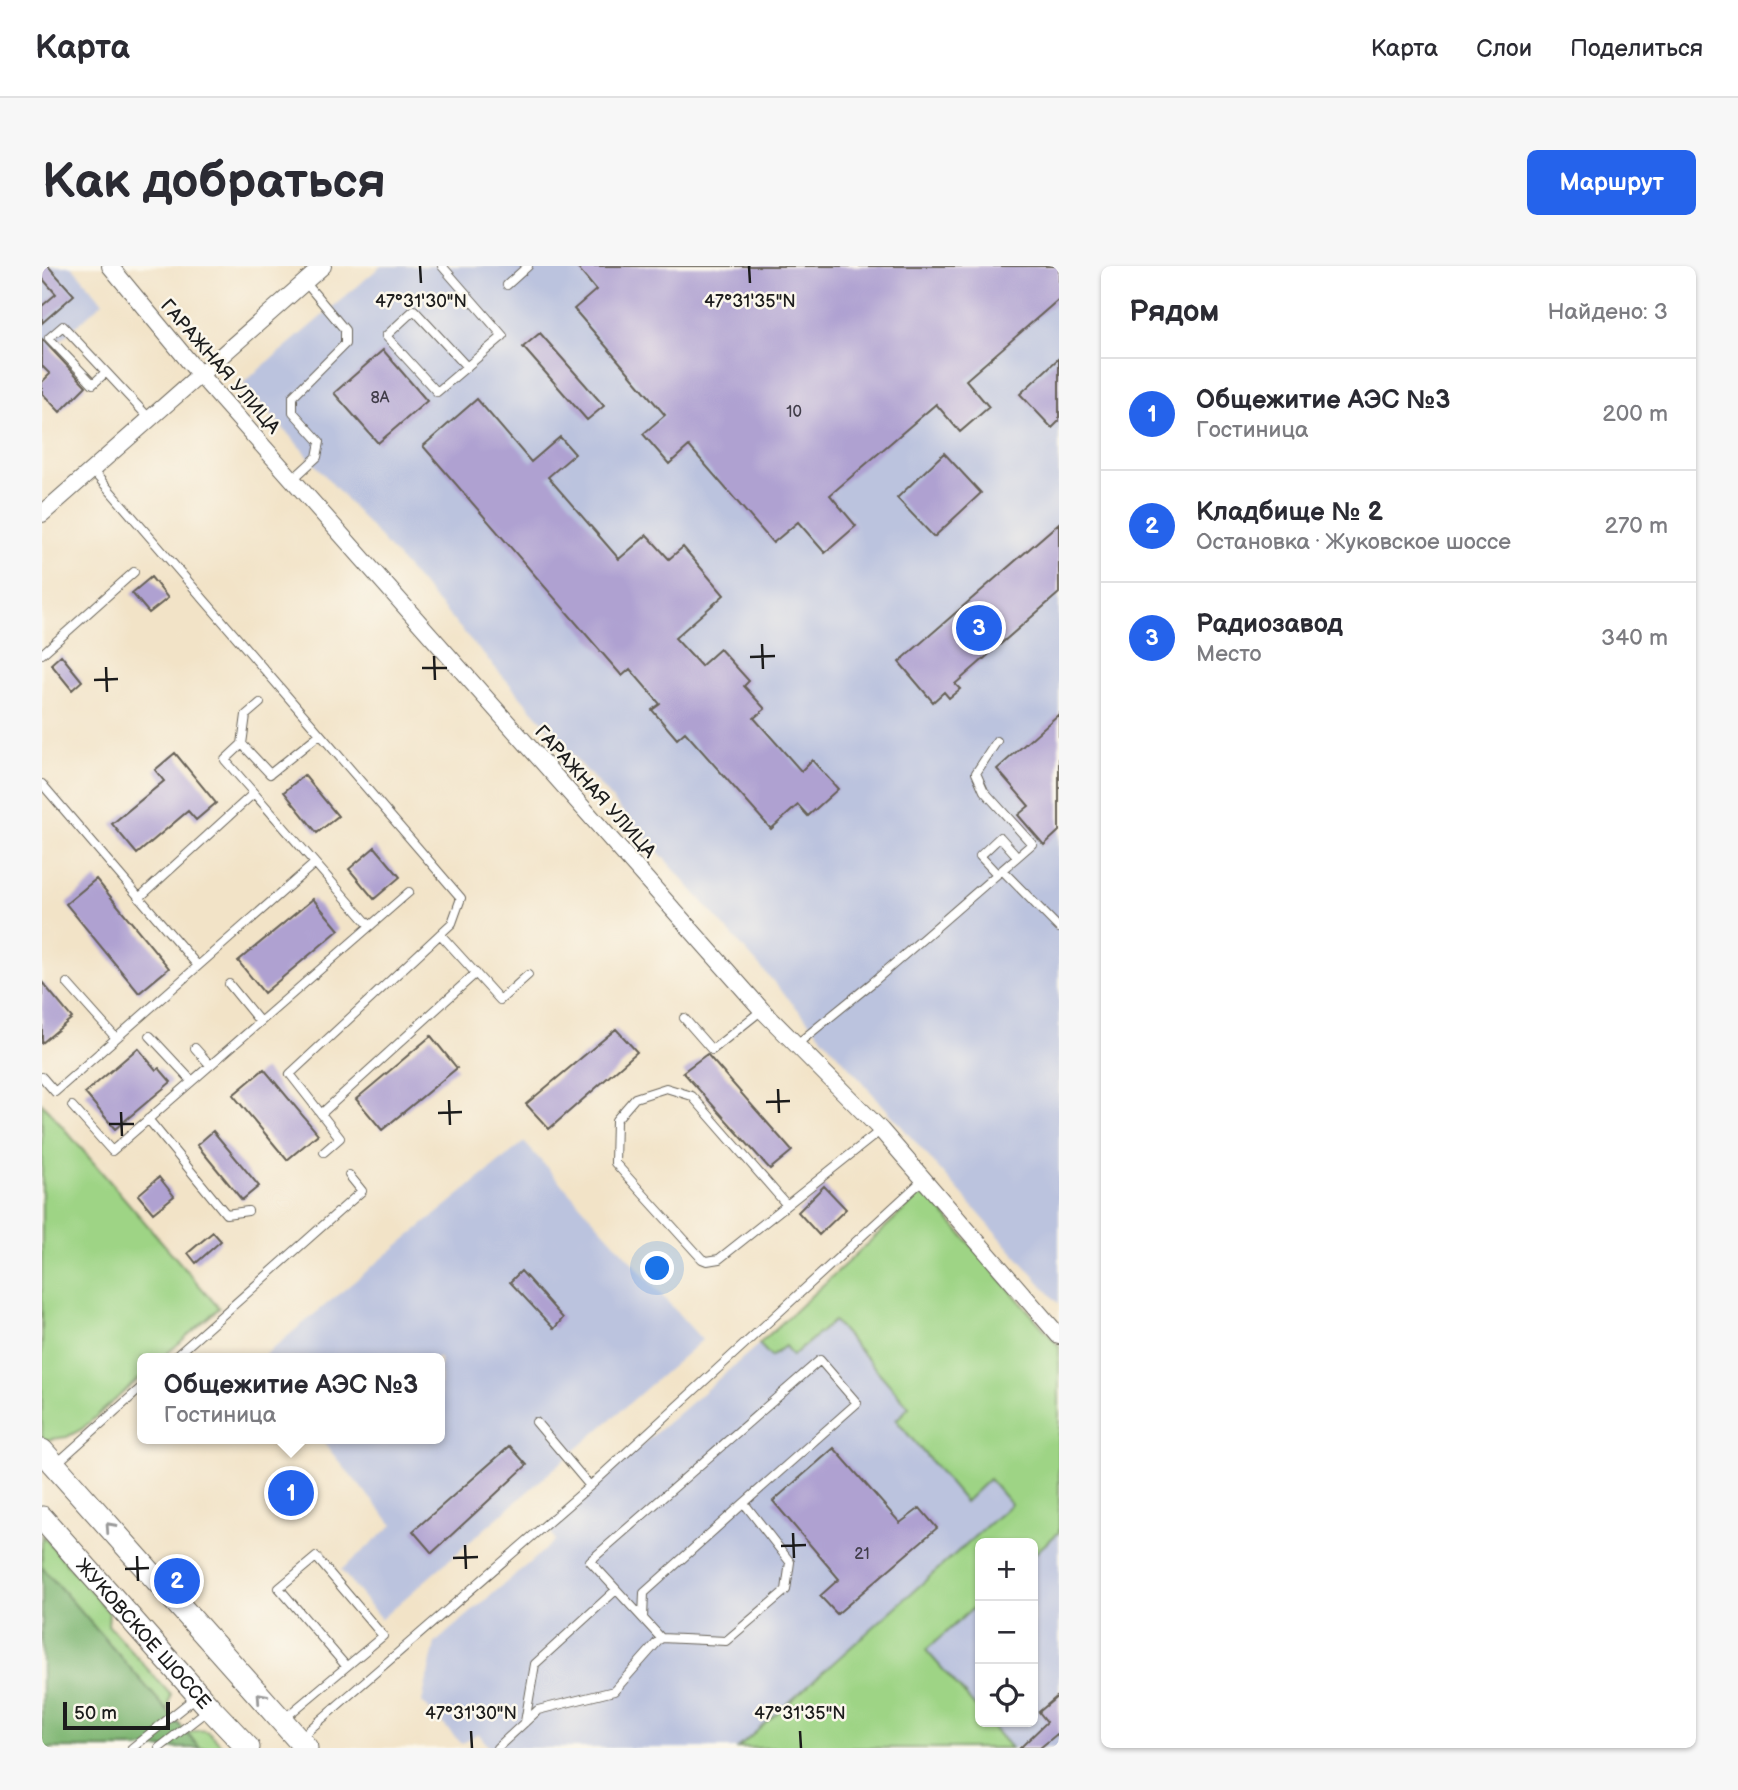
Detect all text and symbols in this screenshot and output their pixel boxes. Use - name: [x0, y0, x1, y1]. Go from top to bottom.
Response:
- text: Карта: [35, 28, 130, 68]
- text: Карта: [1371, 34, 1438, 63]
- text: Слои: [1476, 34, 1532, 63]
- text: Поделиться: [1570, 34, 1703, 63]
- button: Маршрут: [1527, 150, 1696, 215]
- text: Как добраться: [42, 153, 386, 212]
- text: 47°31'30"N: [375, 291, 467, 312]
- text: 47°31'35"N: [704, 291, 796, 312]
- text: Рядом: [1129, 294, 1219, 330]
- street label: ГАРАЖНАЯ УЛИЦА: [155, 295, 285, 439]
- text: Найдено: 3: [1547, 298, 1668, 326]
- text: Общежитие АЭС №3: [1196, 385, 1451, 416]
- house number: 8А: [370, 389, 390, 408]
- text: 1: [1147, 400, 1157, 428]
- text: 200 m: [1602, 400, 1668, 428]
- house number: 10: [786, 403, 802, 422]
- text: Гостиница: [1196, 416, 1309, 444]
- text: Кладбище № 2: [1196, 497, 1383, 528]
- text: 2: [1145, 512, 1159, 540]
- text: 270 m: [1604, 512, 1668, 540]
- text: Остановка · Жуковское шоссе: [1196, 528, 1511, 556]
- pin: 3: [956, 602, 1002, 654]
- text: Радиозавод: [1196, 609, 1343, 640]
- text: 3: [1145, 624, 1159, 652]
- text: 340 m: [1601, 624, 1668, 652]
- text: Место: [1196, 640, 1262, 668]
- street label: ГАРАЖНАЯ УЛИЦА: [529, 721, 661, 864]
- your location: [640, 1251, 674, 1285]
- popup: [137, 1353, 445, 1444]
- text: Общежитие АЭС №3: [164, 1370, 418, 1401]
- text: Гостиница: [164, 1401, 276, 1429]
- pin: 1: [268, 1467, 314, 1519]
- one-way arrow: [106, 1522, 118, 1535]
- map controls: [975, 1538, 1038, 1727]
- button: +: [975, 1538, 1038, 1601]
- house number: 21: [854, 1545, 870, 1564]
- street label: ЖУКОВСКОЕ ШОССЕ: [70, 1554, 215, 1714]
- pin: 2: [154, 1555, 200, 1607]
- button: −: [975, 1601, 1038, 1664]
- button: locate: [975, 1664, 1038, 1727]
- one-way arrow: [257, 1692, 269, 1705]
- scale bar: [63, 1699, 170, 1731]
- text: 50 m: [74, 1702, 117, 1725]
- text: 47°31'30"N: [425, 1703, 517, 1724]
- text: 47°31'35"N: [754, 1703, 846, 1724]

